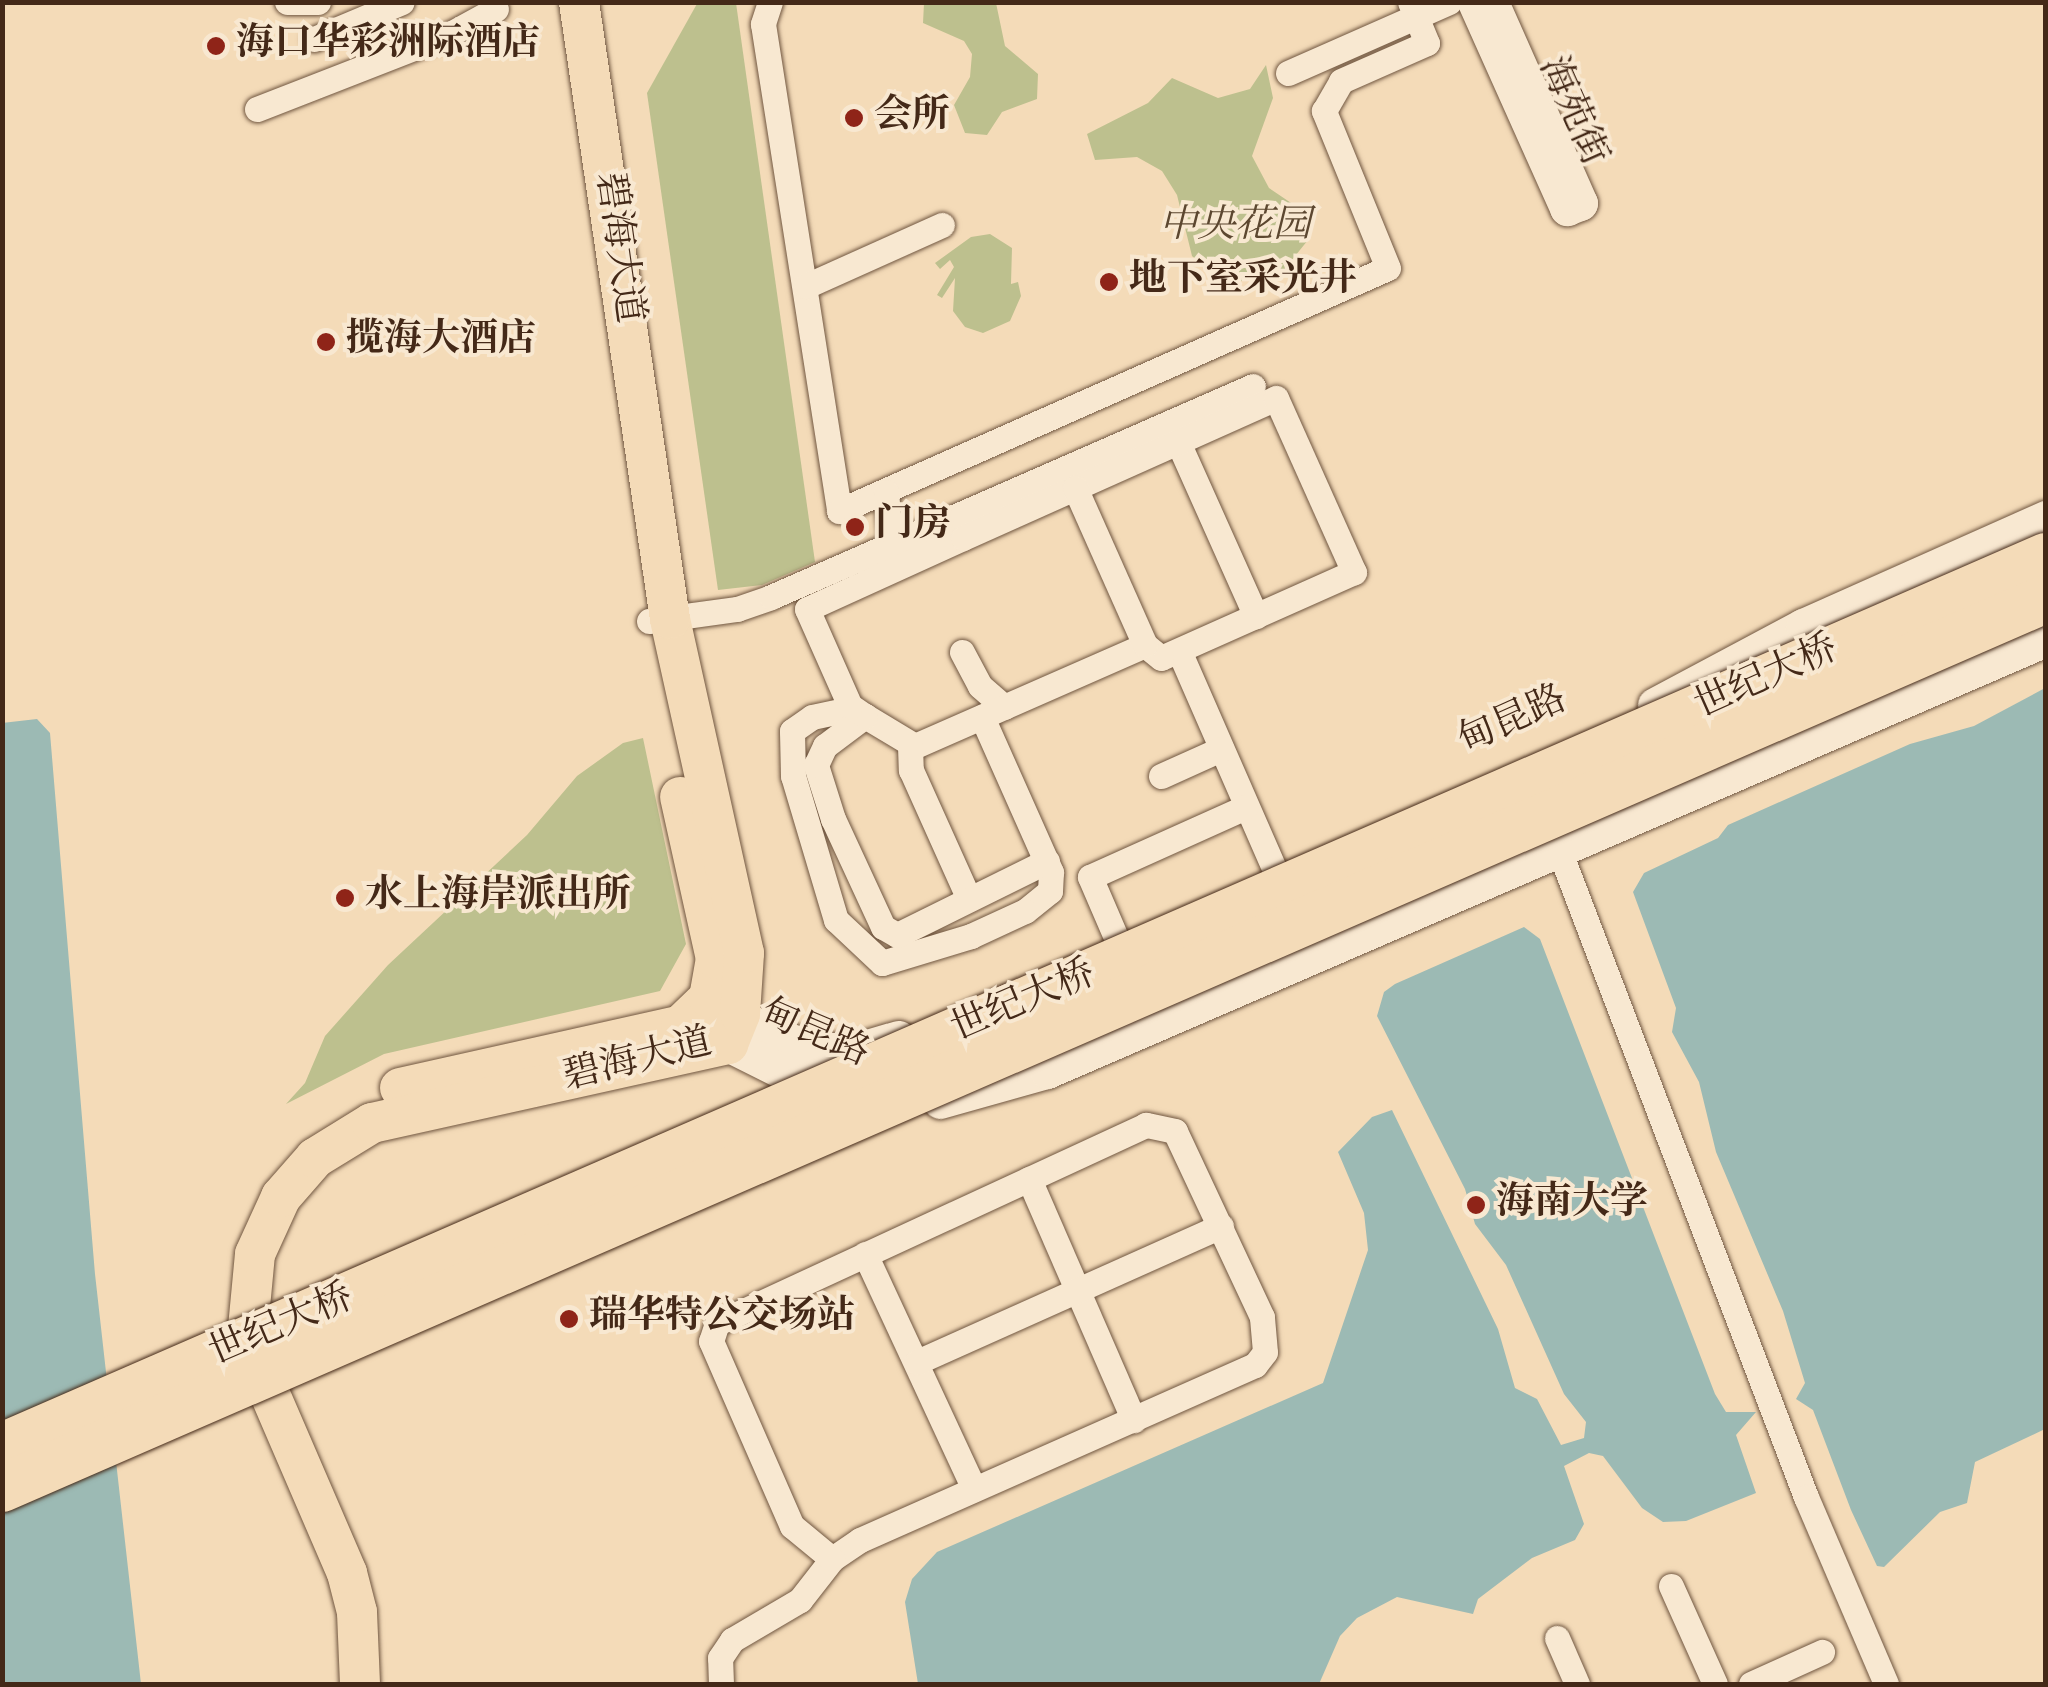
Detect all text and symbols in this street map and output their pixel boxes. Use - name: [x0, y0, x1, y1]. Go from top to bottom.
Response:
- place label: 海口华彩洲际酒店: [236, 23, 540, 69]
- marker: 海口华彩洲际酒店: [205, 35, 227, 57]
- street label: 海苑街: [1527, 51, 1615, 173]
- place label: 会所: [874, 95, 950, 141]
- marker: 会所: [843, 107, 865, 129]
- street label: 碧海大道: [584, 170, 650, 326]
- park label: 中央花园: [1159, 205, 1311, 251]
- place label: 地下室采光井: [1129, 259, 1357, 305]
- marker: 地下室采光井: [1098, 271, 1120, 293]
- place label: 揽海大酒店: [346, 319, 536, 365]
- marker: 揽海大酒店: [315, 331, 337, 353]
- place label: 门房: [875, 504, 951, 550]
- marker: 门房: [844, 516, 866, 538]
- street label: 世纪大桥: [1688, 627, 1846, 731]
- street label: 甸昆路: [1452, 678, 1574, 766]
- place label: 水上海岸派出所: [365, 875, 631, 921]
- marker: 水上海岸派出所: [334, 887, 356, 909]
- street label: 世纪大桥: [945, 952, 1103, 1054]
- street label: 甸昆路: [753, 992, 875, 1078]
- street label: 碧海大道: [559, 1021, 717, 1103]
- place label: 海南大学: [1496, 1182, 1648, 1228]
- marker: 海南大学: [1465, 1194, 1487, 1216]
- street label: 世纪大桥: [203, 1276, 361, 1378]
- place label: 瑞华特公交场站: [589, 1296, 855, 1342]
- marker: 瑞华特公交场站: [558, 1308, 580, 1330]

